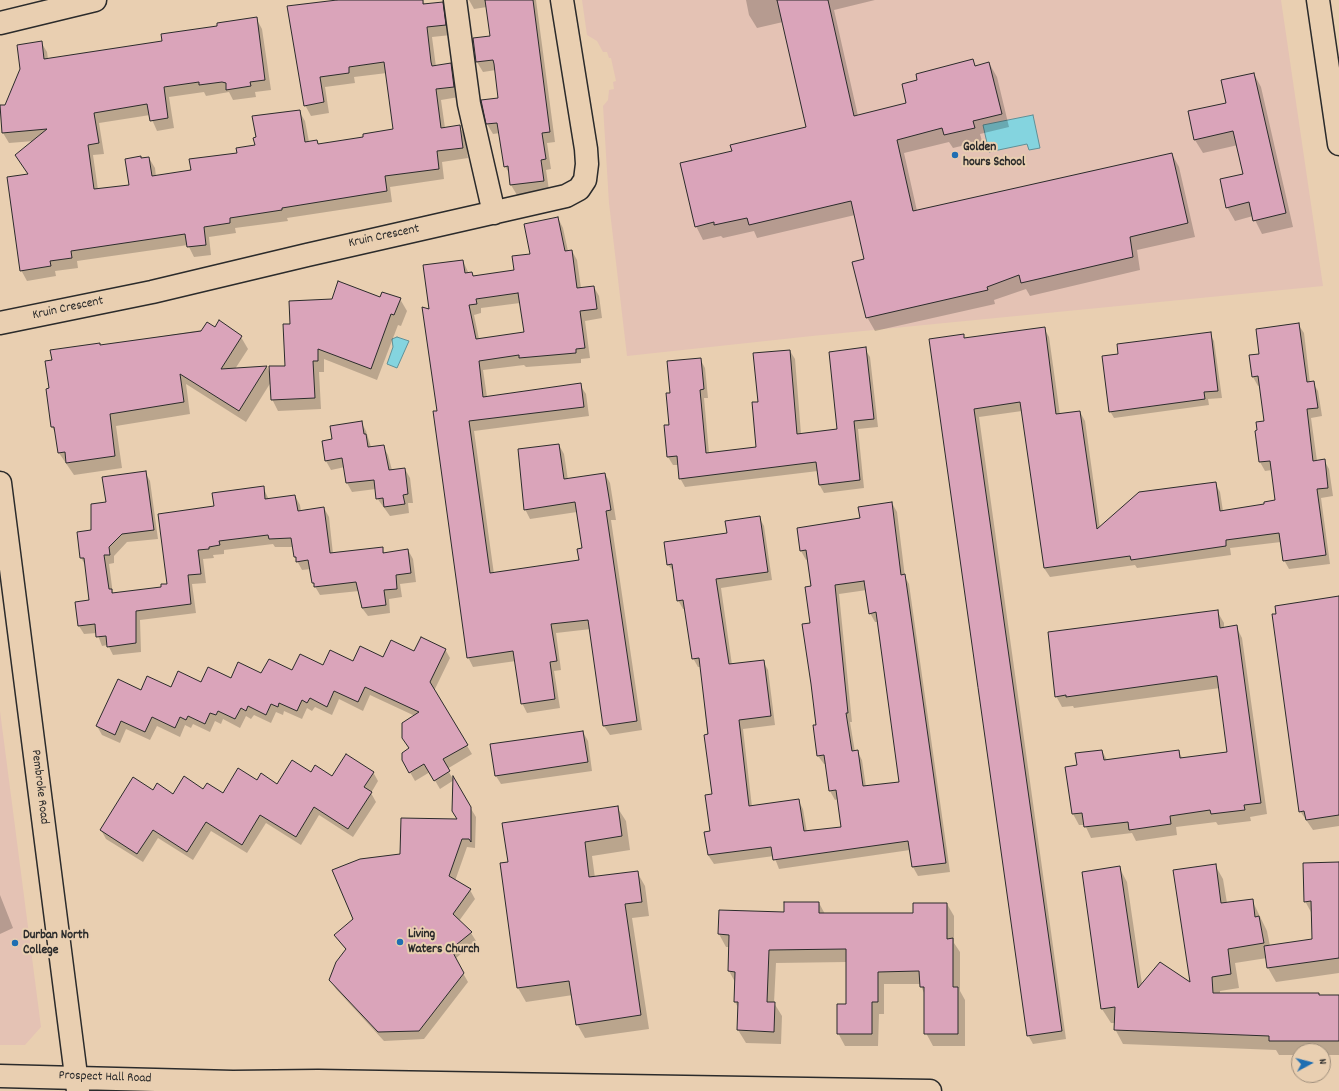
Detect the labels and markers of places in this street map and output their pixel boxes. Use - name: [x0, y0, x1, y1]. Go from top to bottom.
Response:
- place label: Golden hours School: [963, 140, 1025, 171]
- marker: Golden hours School: [950, 150, 960, 160]
- place label: Living Waters Church: [408, 927, 479, 958]
- place label: Durban North College: [23, 928, 89, 959]
- marker: Living Waters Church: [395, 937, 405, 947]
- marker: Durban North College: [10, 938, 20, 948]

